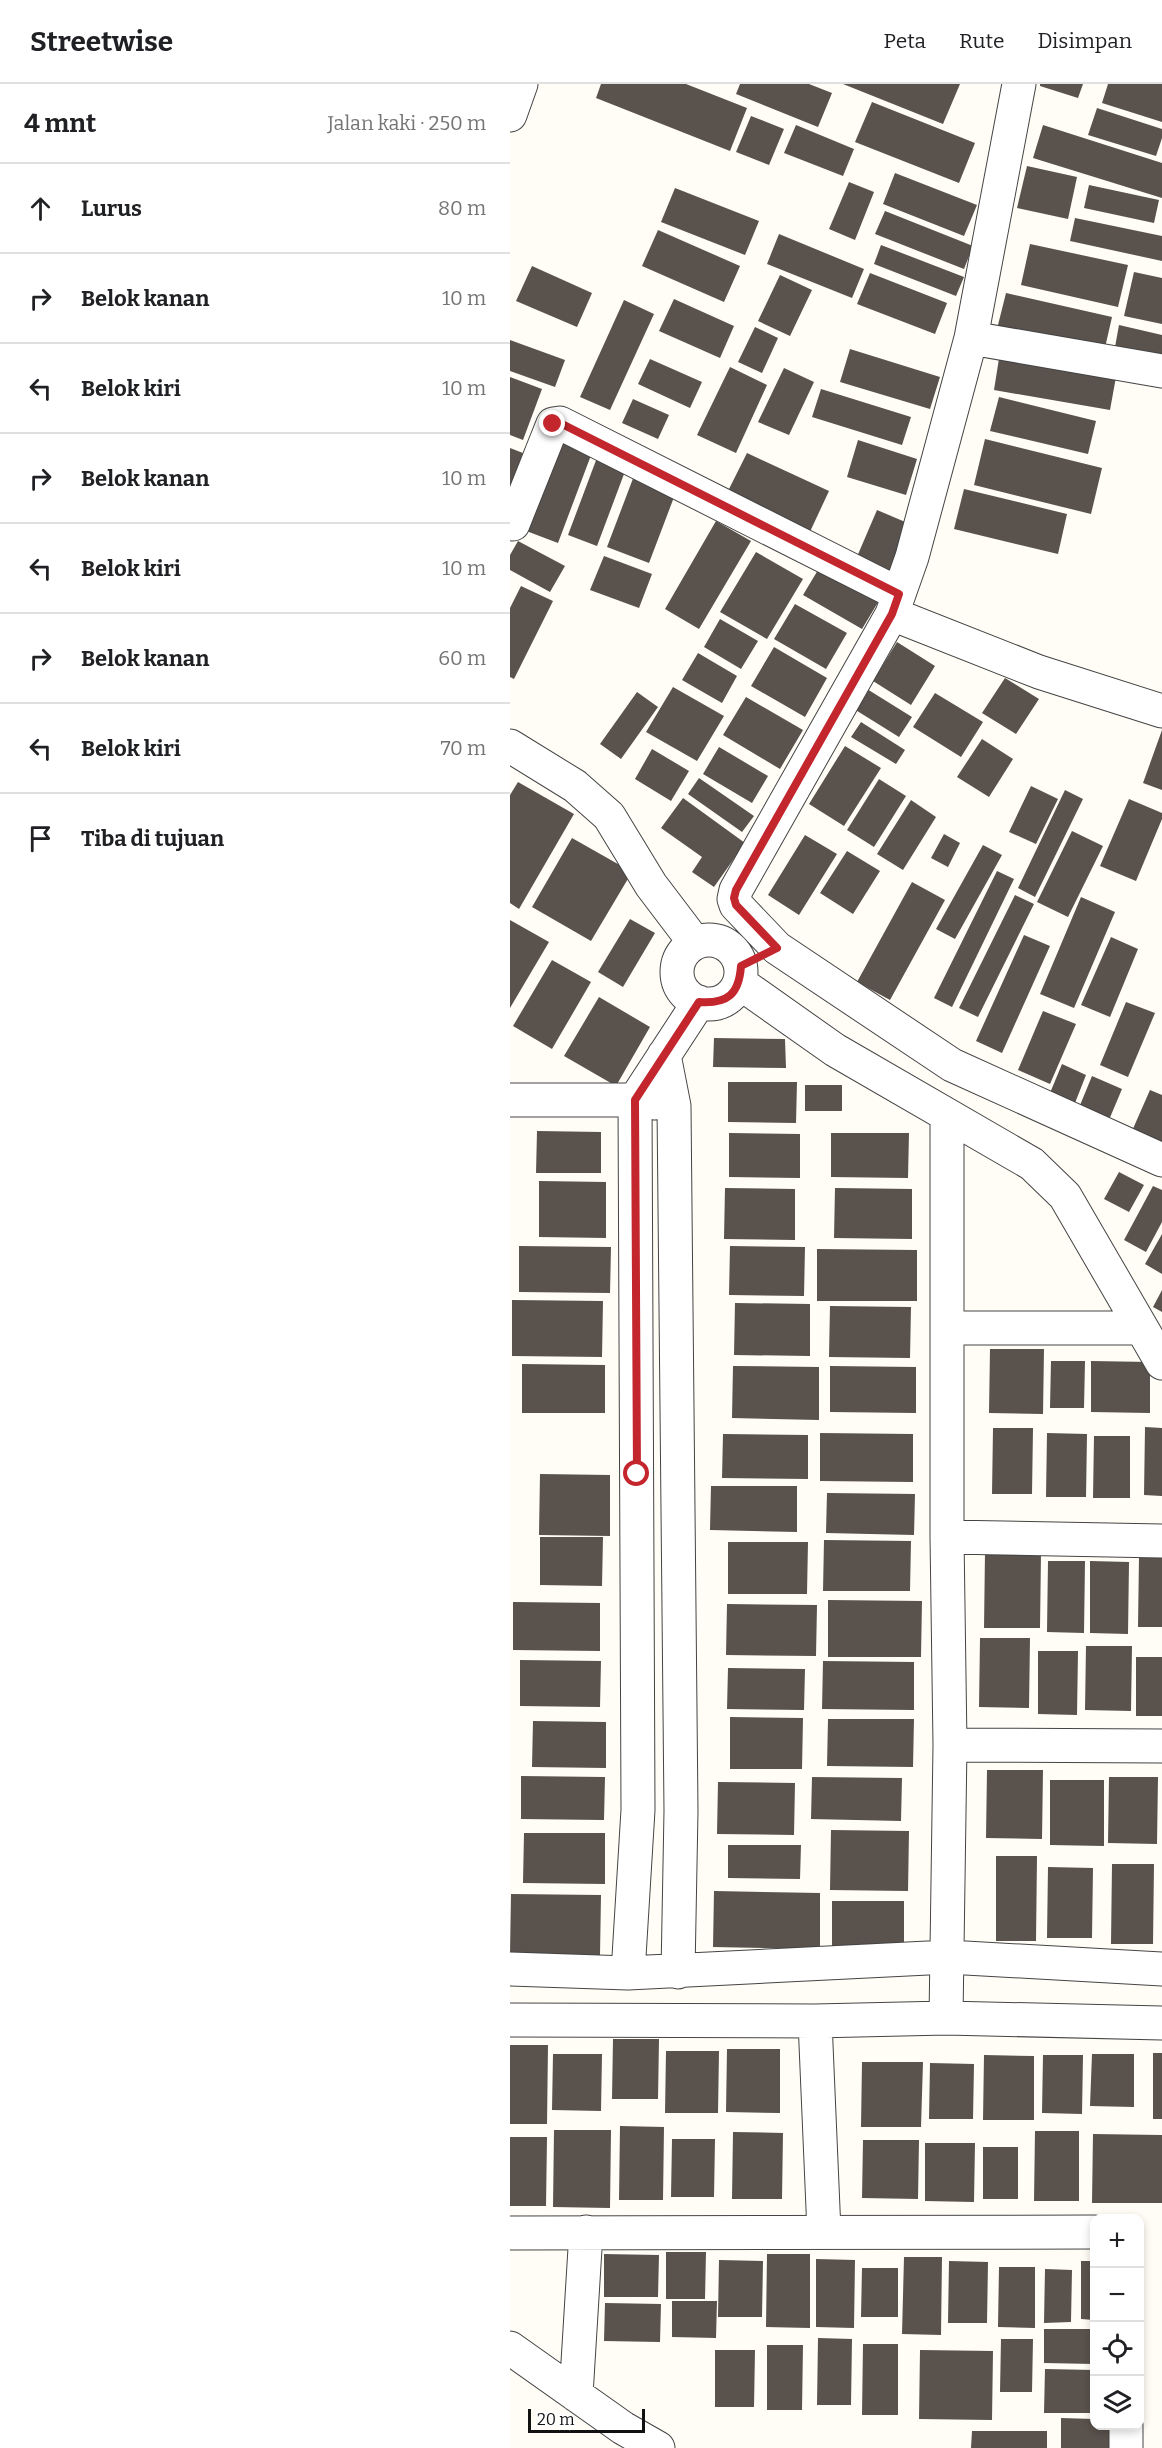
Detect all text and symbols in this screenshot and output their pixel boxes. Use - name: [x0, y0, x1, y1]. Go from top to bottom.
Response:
- text: Streetwise: [30, 25, 173, 58]
- text: Peta: [884, 28, 926, 54]
- text: Rute: [959, 28, 1004, 54]
- text: Disimpan: [1037, 28, 1132, 54]
- text: 4 mnt: [24, 108, 96, 139]
- text: Jalan kaki · 250 m: [327, 111, 486, 135]
- icon: ahead: [24, 192, 57, 225]
- text: Lurus: [81, 195, 142, 222]
- text: 80 m: [438, 196, 486, 220]
- icon: right: [24, 282, 57, 315]
- text: Belok kanan: [81, 285, 209, 312]
- text: 10 m: [442, 286, 486, 310]
- icon: left: [24, 372, 57, 405]
- text: Belok kiri: [81, 375, 181, 402]
- text: 10 m: [442, 376, 486, 400]
- route end: [539, 410, 565, 436]
- icon: right: [24, 462, 57, 495]
- text: Belok kanan: [81, 465, 209, 492]
- text: 10 m: [442, 466, 486, 490]
- icon: left: [24, 552, 57, 585]
- text: Belok kiri: [81, 555, 181, 582]
- text: 10 m: [442, 556, 486, 580]
- icon: right: [24, 642, 57, 675]
- text: Belok kanan: [81, 645, 209, 672]
- text: 60 m: [438, 646, 486, 670]
- icon: left: [24, 732, 57, 765]
- text: Belok kiri: [81, 735, 181, 762]
- text: 70 m: [440, 736, 486, 760]
- icon: arrive: [24, 822, 57, 855]
- text: Tiba di tujuan: [81, 825, 224, 852]
- route start: [623, 1460, 649, 1486]
- map controls: [1090, 2214, 1144, 2430]
- button: +: [1090, 2214, 1144, 2268]
- button: −: [1090, 2268, 1144, 2322]
- button: locate: [1090, 2322, 1144, 2376]
- button: layers: [1090, 2376, 1144, 2430]
- scale bar: [528, 2406, 645, 2434]
- text: 20 m: [537, 2410, 574, 2429]

